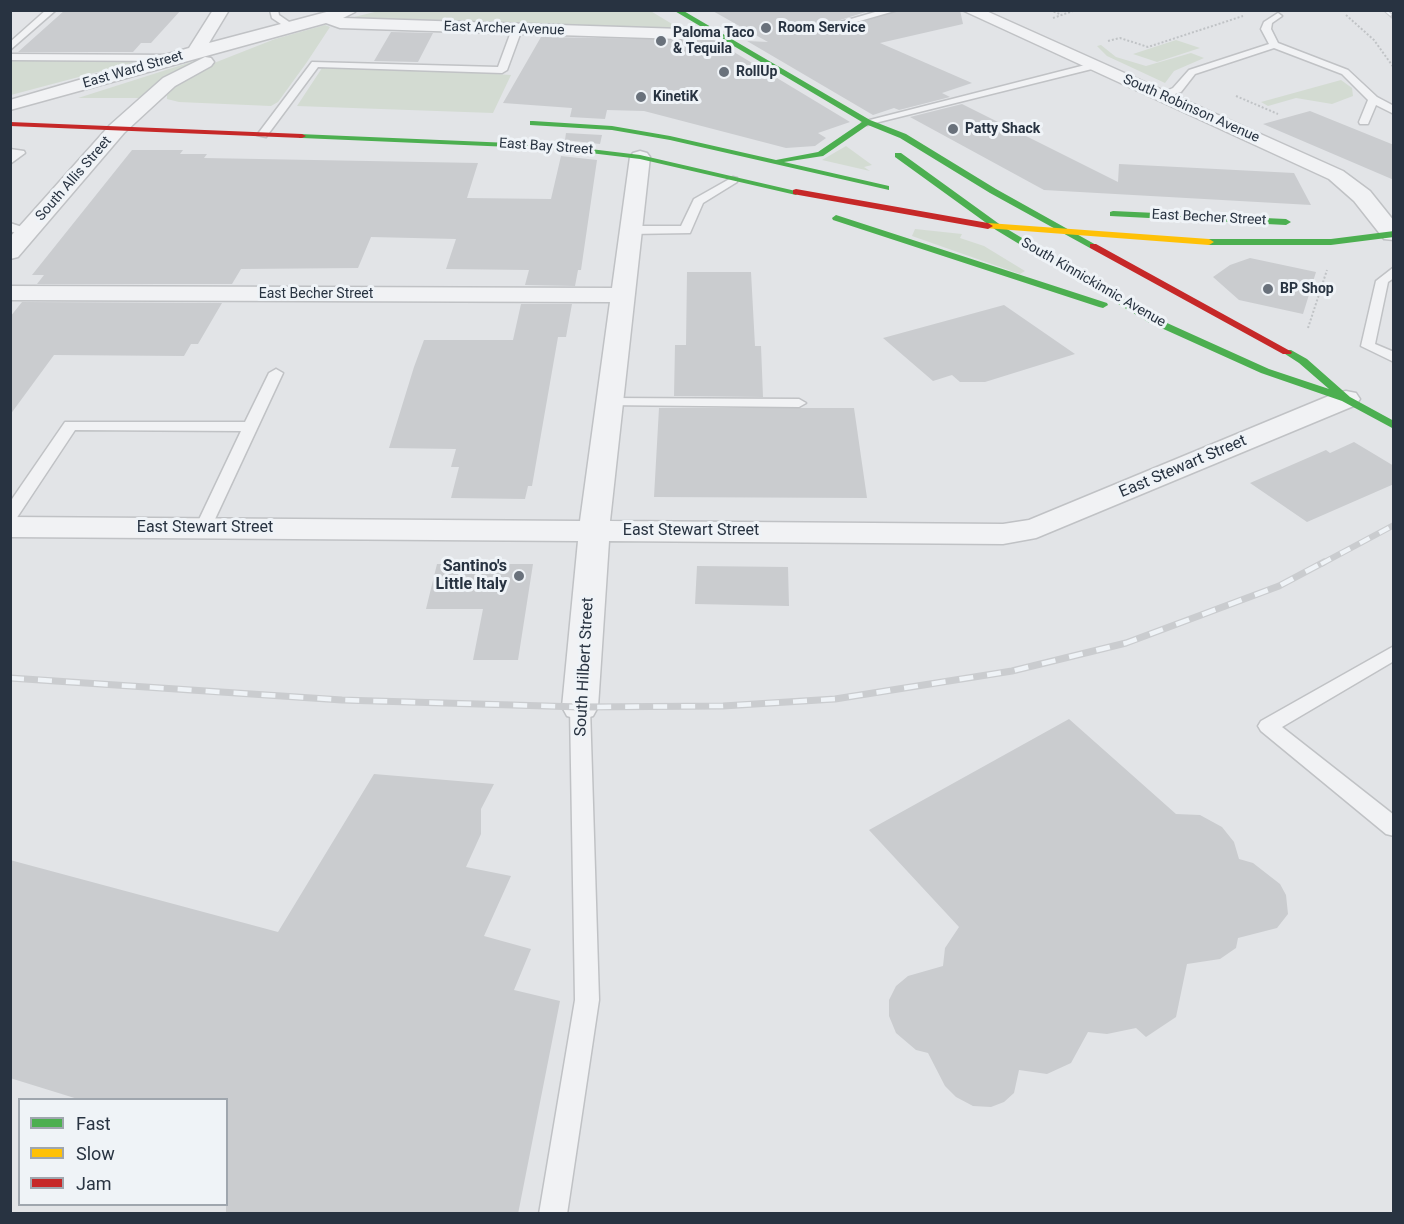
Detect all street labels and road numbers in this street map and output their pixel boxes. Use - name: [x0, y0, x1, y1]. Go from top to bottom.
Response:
- street label: East Archer Avenue: [443, 18, 565, 40]
- street label: East Ward Street: [81, 48, 185, 92]
- street label: South Robinson Avenue: [1120, 71, 1262, 147]
- street label: South Allis Street: [33, 133, 115, 225]
- street label: East Bay Street: [498, 135, 594, 159]
- street label: East Becher Street: [1151, 207, 1267, 229]
- street label: South Kinnickinnic Avenue: [1018, 235, 1168, 331]
- street label: East Becher Street: [259, 286, 373, 302]
- street label: East Stewart Street: [1116, 432, 1250, 502]
- street label: East Stewart Street: [137, 518, 273, 538]
- street label: East Stewart Street: [623, 521, 759, 541]
- street label: South Hilbert Street: [572, 597, 598, 737]

